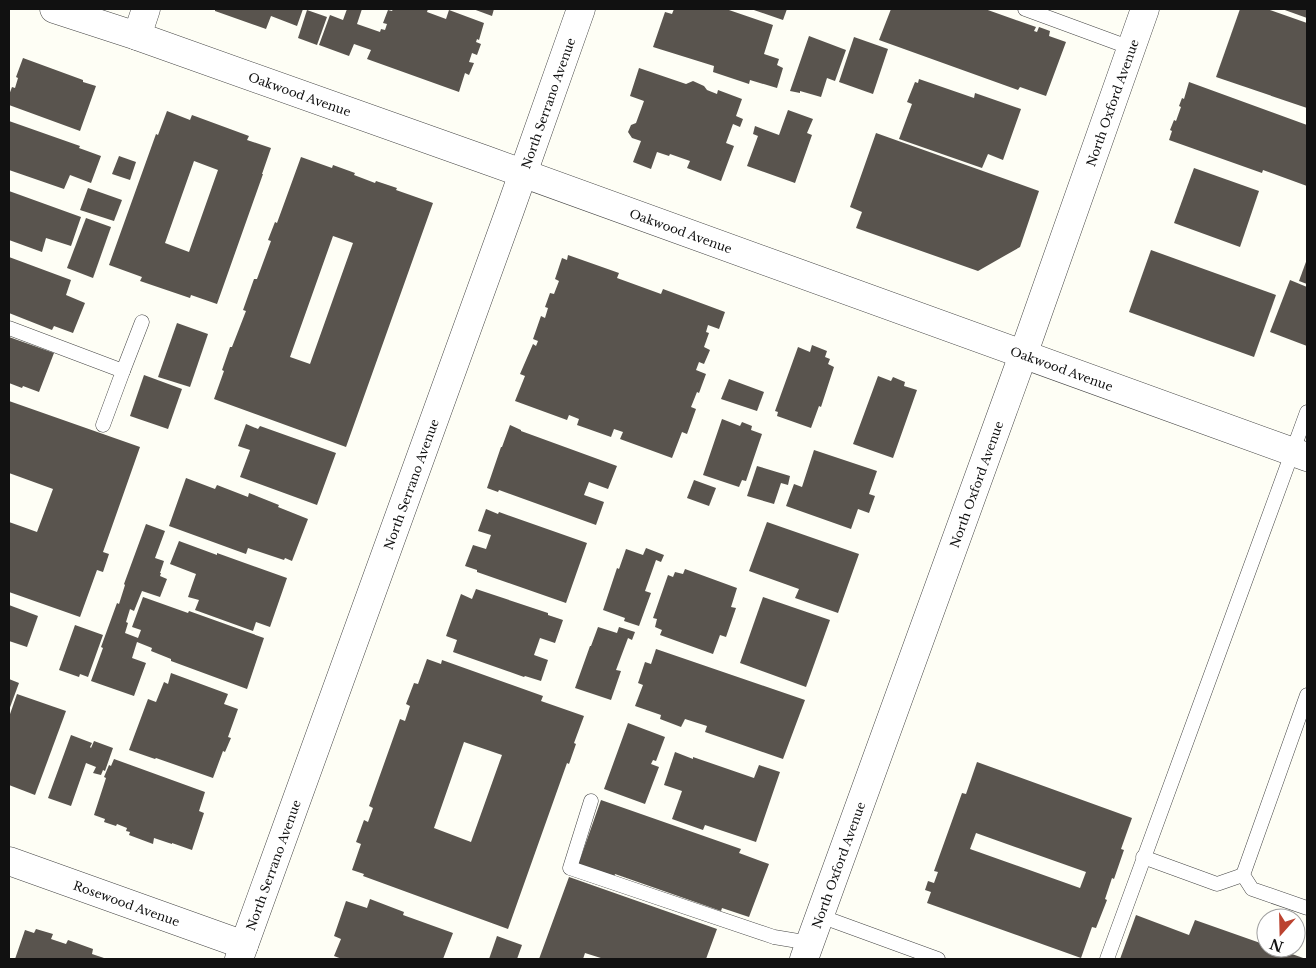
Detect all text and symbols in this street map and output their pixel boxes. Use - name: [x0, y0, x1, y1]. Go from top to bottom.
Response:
- street label: North Serrano Avenue: [518, 35, 578, 171]
- street label: North Oxford Avenue: [1083, 37, 1141, 168]
- street label: Oakwood Avenue: [246, 69, 353, 119]
- street label: Oakwood Avenue: [628, 205, 734, 256]
- street label: Oakwood Avenue: [1009, 343, 1115, 394]
- street label: North Serrano Avenue: [380, 417, 441, 552]
- street label: North Oxford Avenue: [946, 419, 1006, 550]
- street label: North Serrano Avenue: [243, 797, 304, 932]
- street label: North Oxford Avenue: [808, 799, 868, 930]
- street label: Rosewood Avenue: [71, 877, 182, 929]
- north arrow: [1256, 908, 1306, 958]
- text: N: [1267, 935, 1286, 956]

